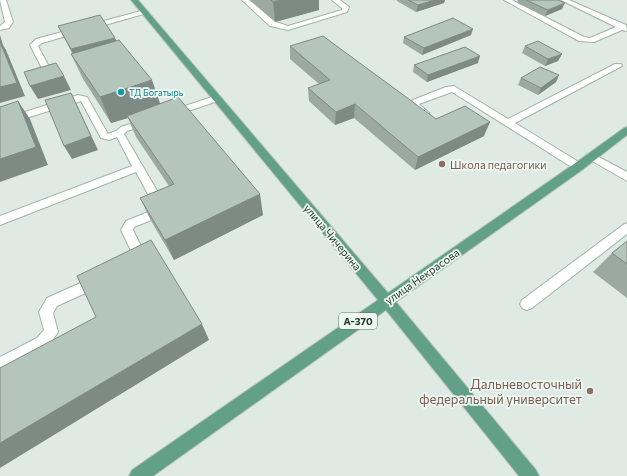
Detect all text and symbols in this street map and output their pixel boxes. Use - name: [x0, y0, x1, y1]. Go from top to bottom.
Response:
- marker: ТД Богатырь: [116, 87, 126, 97]
- place label: ТД Богатырь: [129, 87, 184, 98]
- place label: Школа педагогики: [450, 158, 547, 171]
- marker: Школа педагогики: [437, 159, 447, 169]
- street label: улица Чичерина: [302, 201, 364, 273]
- street label: улица Некрасова: [382, 245, 462, 307]
- road number: А-370: [339, 313, 377, 329]
- place label: Дальневосточный федеральный университет: [419, 376, 582, 407]
- marker: Дальневосточный федеральный университет: [585, 386, 595, 396]

